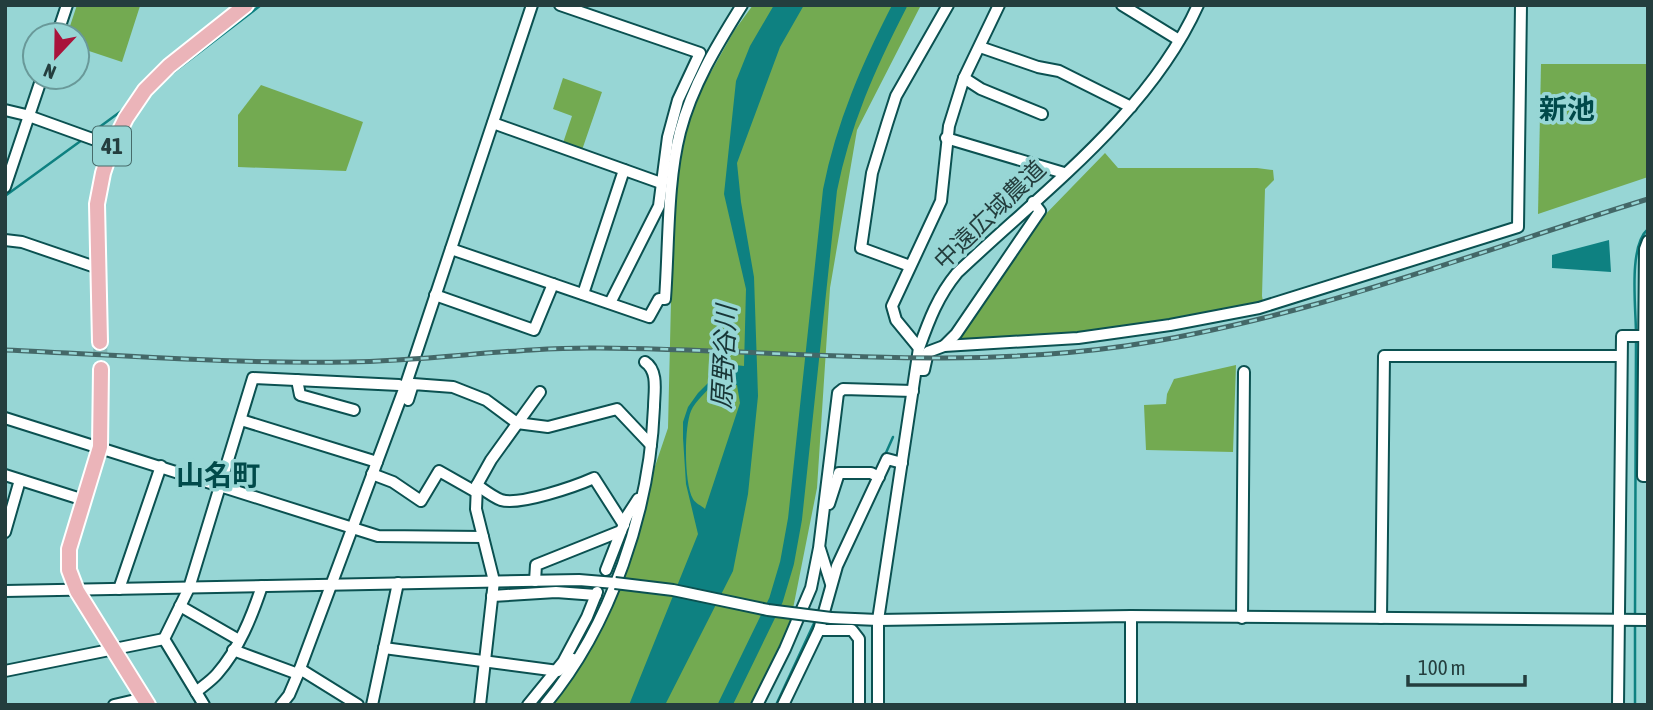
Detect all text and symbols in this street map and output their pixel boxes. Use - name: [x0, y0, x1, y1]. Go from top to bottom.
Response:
- north arrow: [21, 21, 91, 91]
- text: N: [40, 59, 59, 84]
- district label: 新池: [1539, 93, 1595, 125]
- road number: 41: [93, 127, 131, 166]
- street label: 中遠広域農道: [928, 155, 1051, 274]
- water label: 原野谷川: [706, 301, 742, 410]
- district label: 山名町: [176, 459, 260, 491]
- scale bar: [1408, 644, 1525, 688]
- text: 100 m: [1418, 655, 1466, 679]

